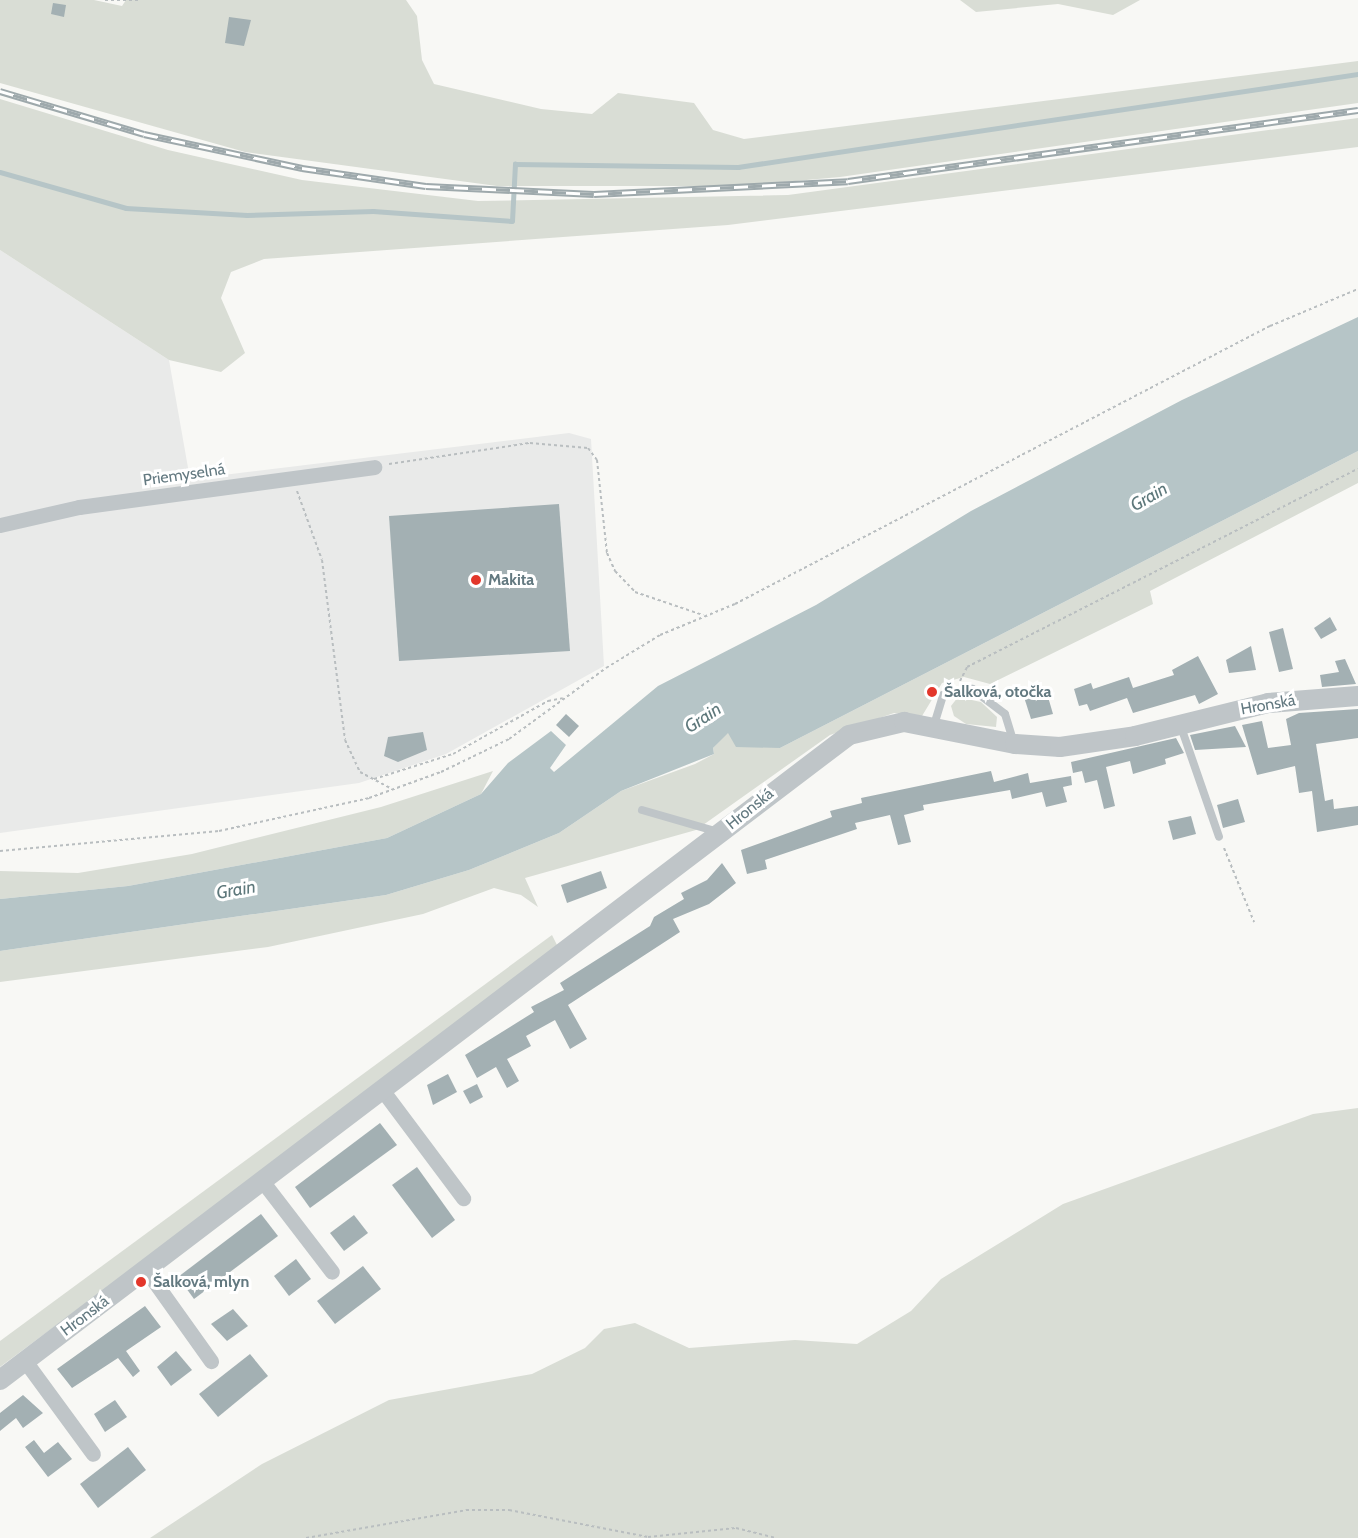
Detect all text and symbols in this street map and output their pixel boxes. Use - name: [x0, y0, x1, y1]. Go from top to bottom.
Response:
- street label: Priemyselná: [142, 460, 226, 490]
- water label: Grain: [1127, 478, 1171, 516]
- place label: Makita: [488, 570, 534, 590]
- marker: Makita: [469, 573, 483, 587]
- place label: Šalková, otočka: [944, 682, 1052, 702]
- marker: Šalková, otočka: [925, 685, 939, 699]
- street label: Hronská: [1239, 691, 1297, 719]
- water label: Grain: [681, 698, 725, 738]
- street label: Hronská: [723, 784, 777, 834]
- water label: Grain: [215, 876, 257, 904]
- place label: Šalková, mlyn: [153, 1272, 249, 1292]
- marker: Šalková, mlyn: [134, 1275, 148, 1289]
- street label: Hronská: [57, 1292, 113, 1340]

